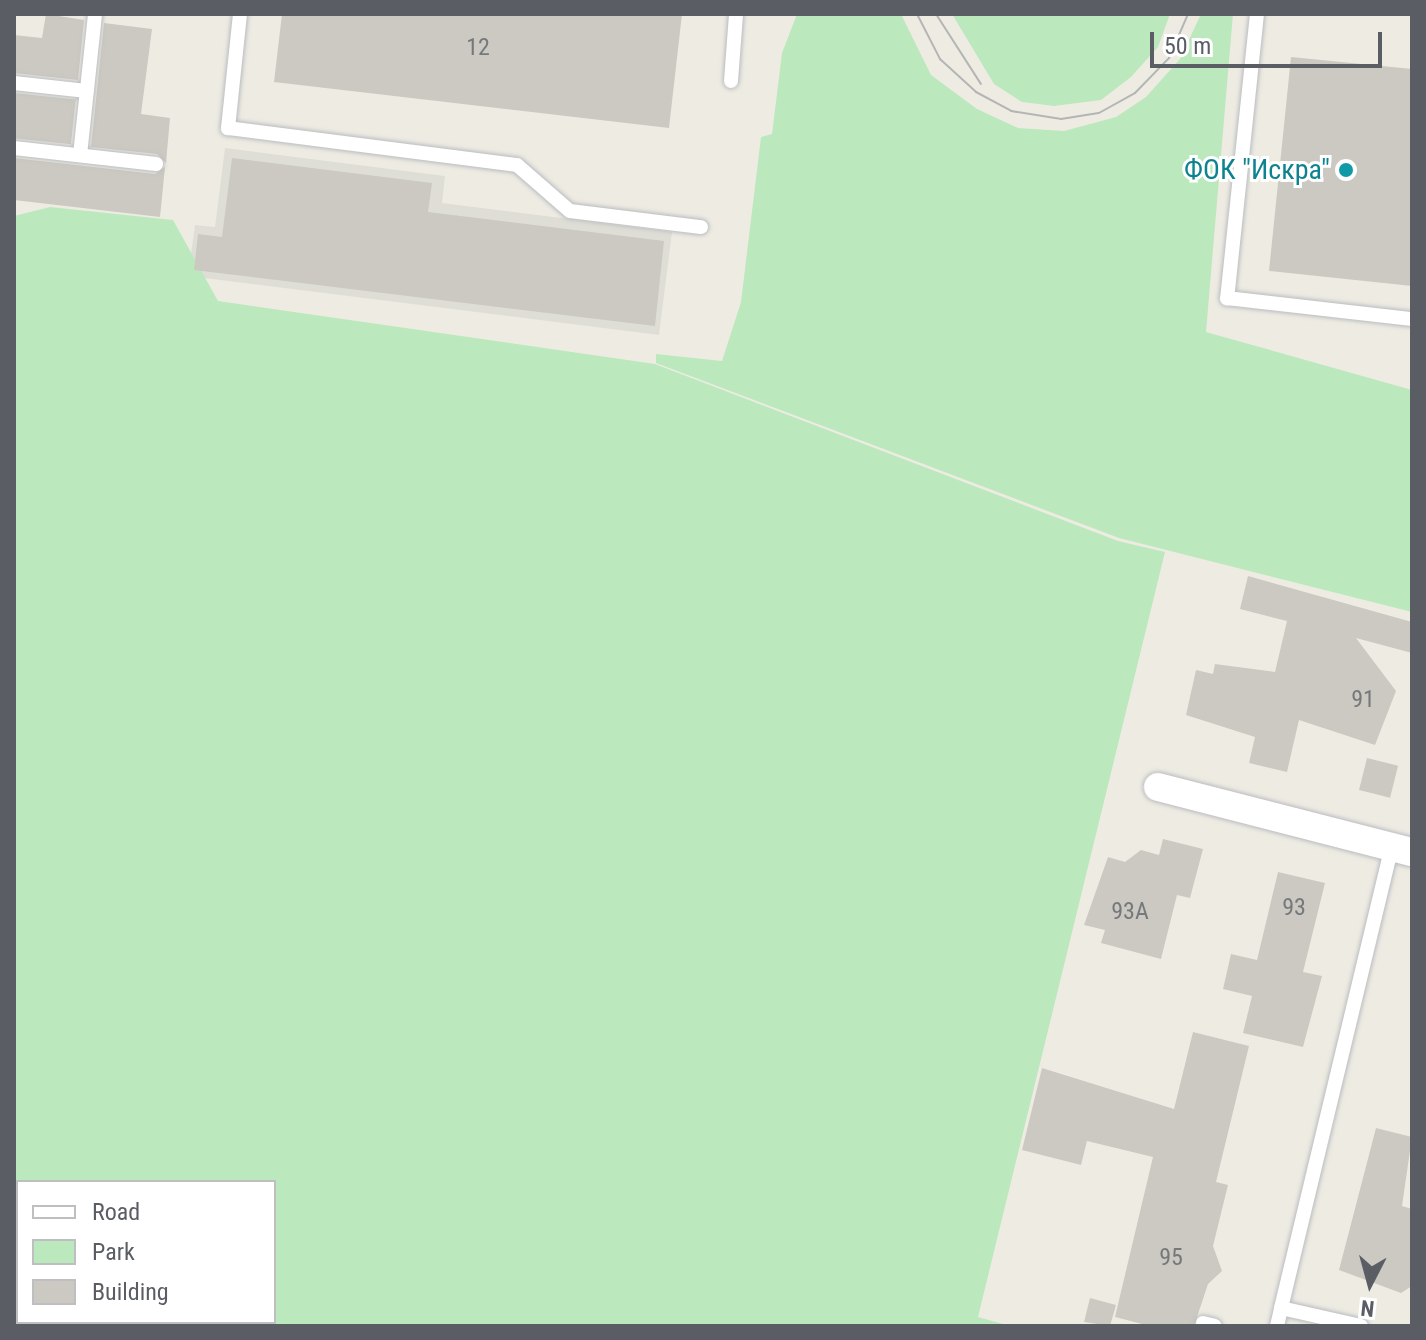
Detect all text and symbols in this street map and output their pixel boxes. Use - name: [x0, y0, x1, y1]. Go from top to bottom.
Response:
- scale bar: [1154, 16, 1386, 66]
- text: 50 m: [1164, 32, 1211, 60]
- house number: 12: [466, 34, 490, 62]
- place label: ФОК "Искра": [1184, 153, 1330, 187]
- marker: ФОК "Искра": [1337, 161, 1355, 179]
- house number: 91: [1351, 686, 1375, 714]
- house number: 93: [1282, 894, 1306, 922]
- house number: 93А: [1111, 898, 1149, 926]
- legend: [16, 1180, 276, 1324]
- text: Road: [92, 1198, 140, 1226]
- text: Park: [92, 1238, 135, 1266]
- house number: 95: [1159, 1244, 1183, 1272]
- north arrow: [1330, 1244, 1410, 1324]
- text: Building: [92, 1278, 169, 1306]
- text: N: [1359, 1295, 1375, 1322]

